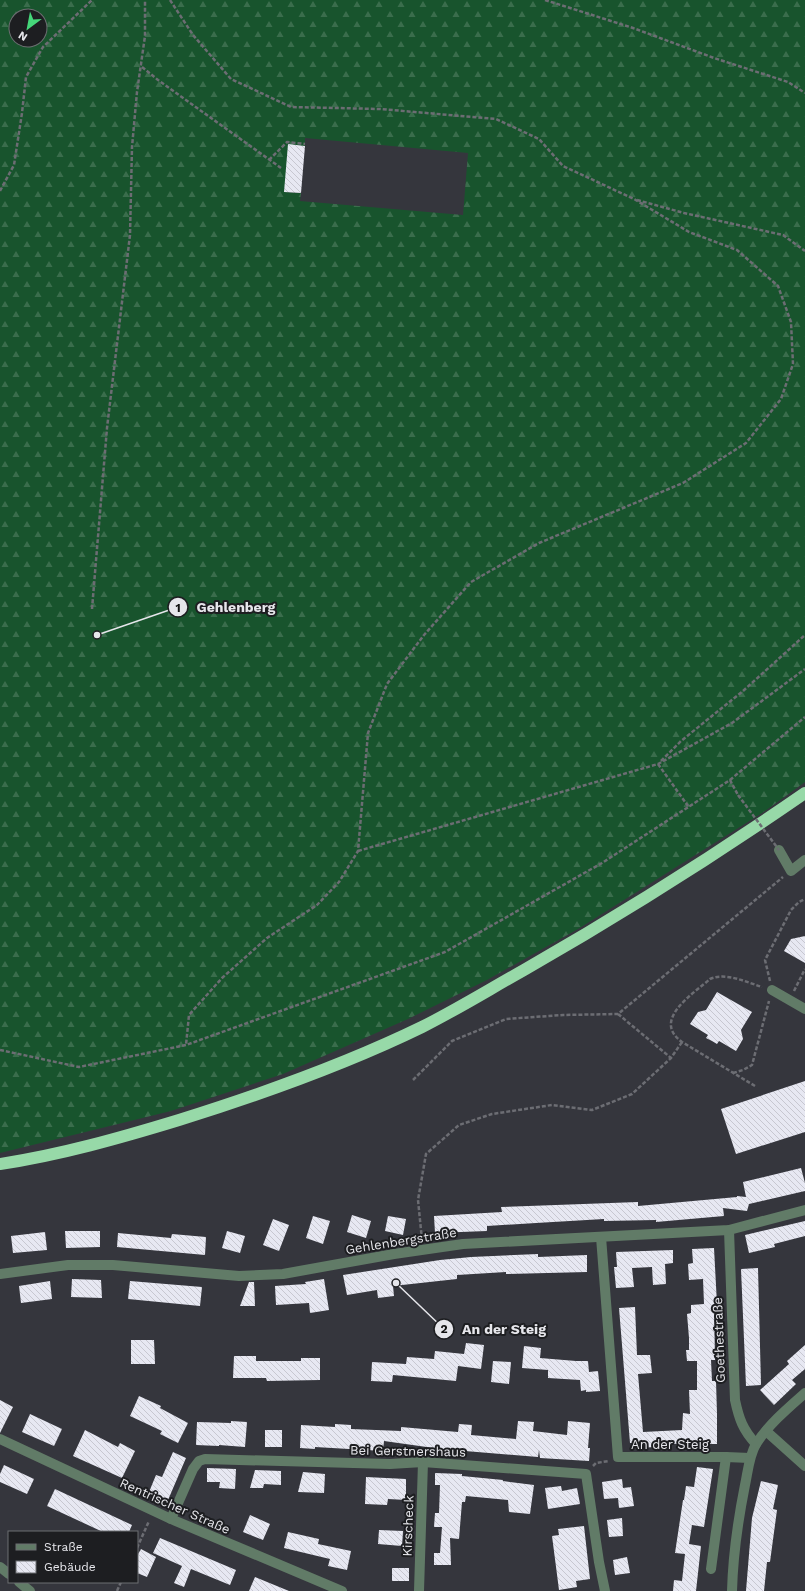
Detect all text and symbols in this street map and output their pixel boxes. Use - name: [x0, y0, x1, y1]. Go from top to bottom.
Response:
- north arrow: [8, 8, 48, 48]
- text: N: [16, 28, 30, 44]
- callout: Gehlenberg: [168, 594, 283, 620]
- text: Gehlenberg: [197, 599, 276, 615]
- text: 1: [175, 601, 181, 615]
- street label: Gehlenbergstraße: [344, 1225, 458, 1257]
- street label: Goethestraße: [710, 1297, 728, 1383]
- callout: An der Steig: [434, 1316, 554, 1342]
- text: An der Steig: [462, 1321, 546, 1337]
- text: 2: [440, 1322, 448, 1336]
- street label: An der Steig: [631, 1437, 709, 1452]
- street label: Bei Gerstnershaus: [350, 1442, 466, 1460]
- street label: Rentrischer Straße: [118, 1475, 232, 1537]
- street label: Kirscheck: [399, 1494, 417, 1557]
- legend: [8, 1531, 138, 1583]
- text: Straße: [44, 1540, 83, 1554]
- text: Gebäude: [44, 1560, 96, 1574]

